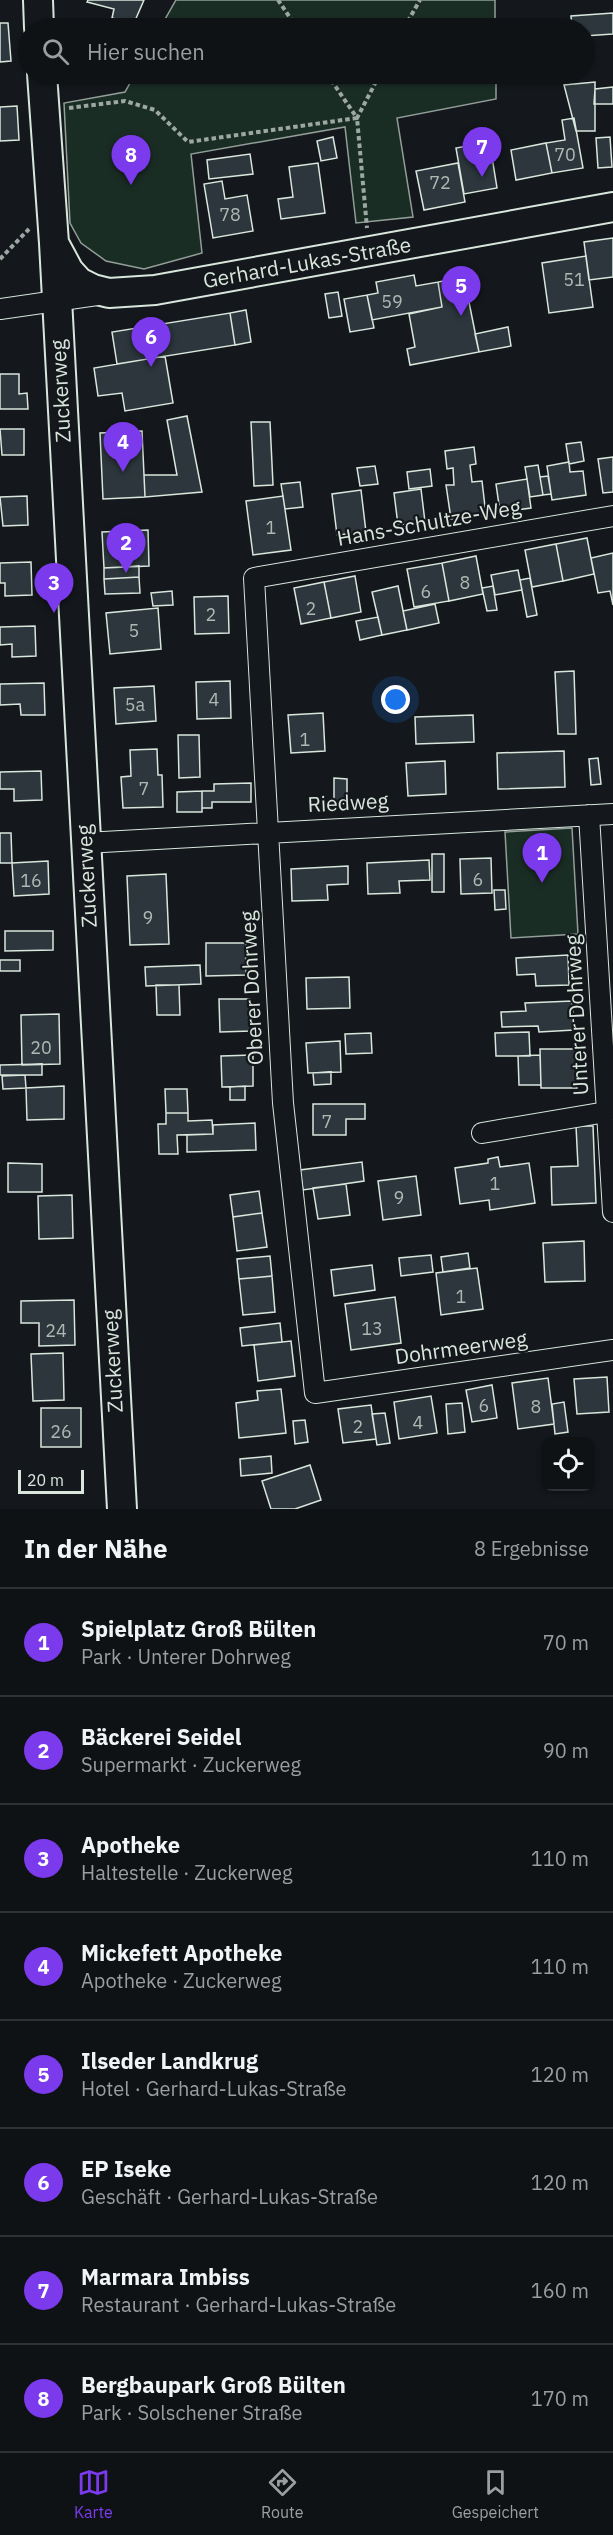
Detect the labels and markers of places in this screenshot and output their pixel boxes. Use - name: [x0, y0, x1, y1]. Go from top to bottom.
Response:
- pin: 7: [462, 128, 502, 177]
- pin: 8: [112, 136, 150, 185]
- pin: 5: [442, 266, 480, 316]
- pin: 6: [132, 318, 170, 367]
- pin: 4: [104, 422, 142, 472]
- pin: 2: [106, 524, 146, 573]
- pin: 3: [34, 564, 74, 613]
- pin: 1: [522, 834, 562, 883]

